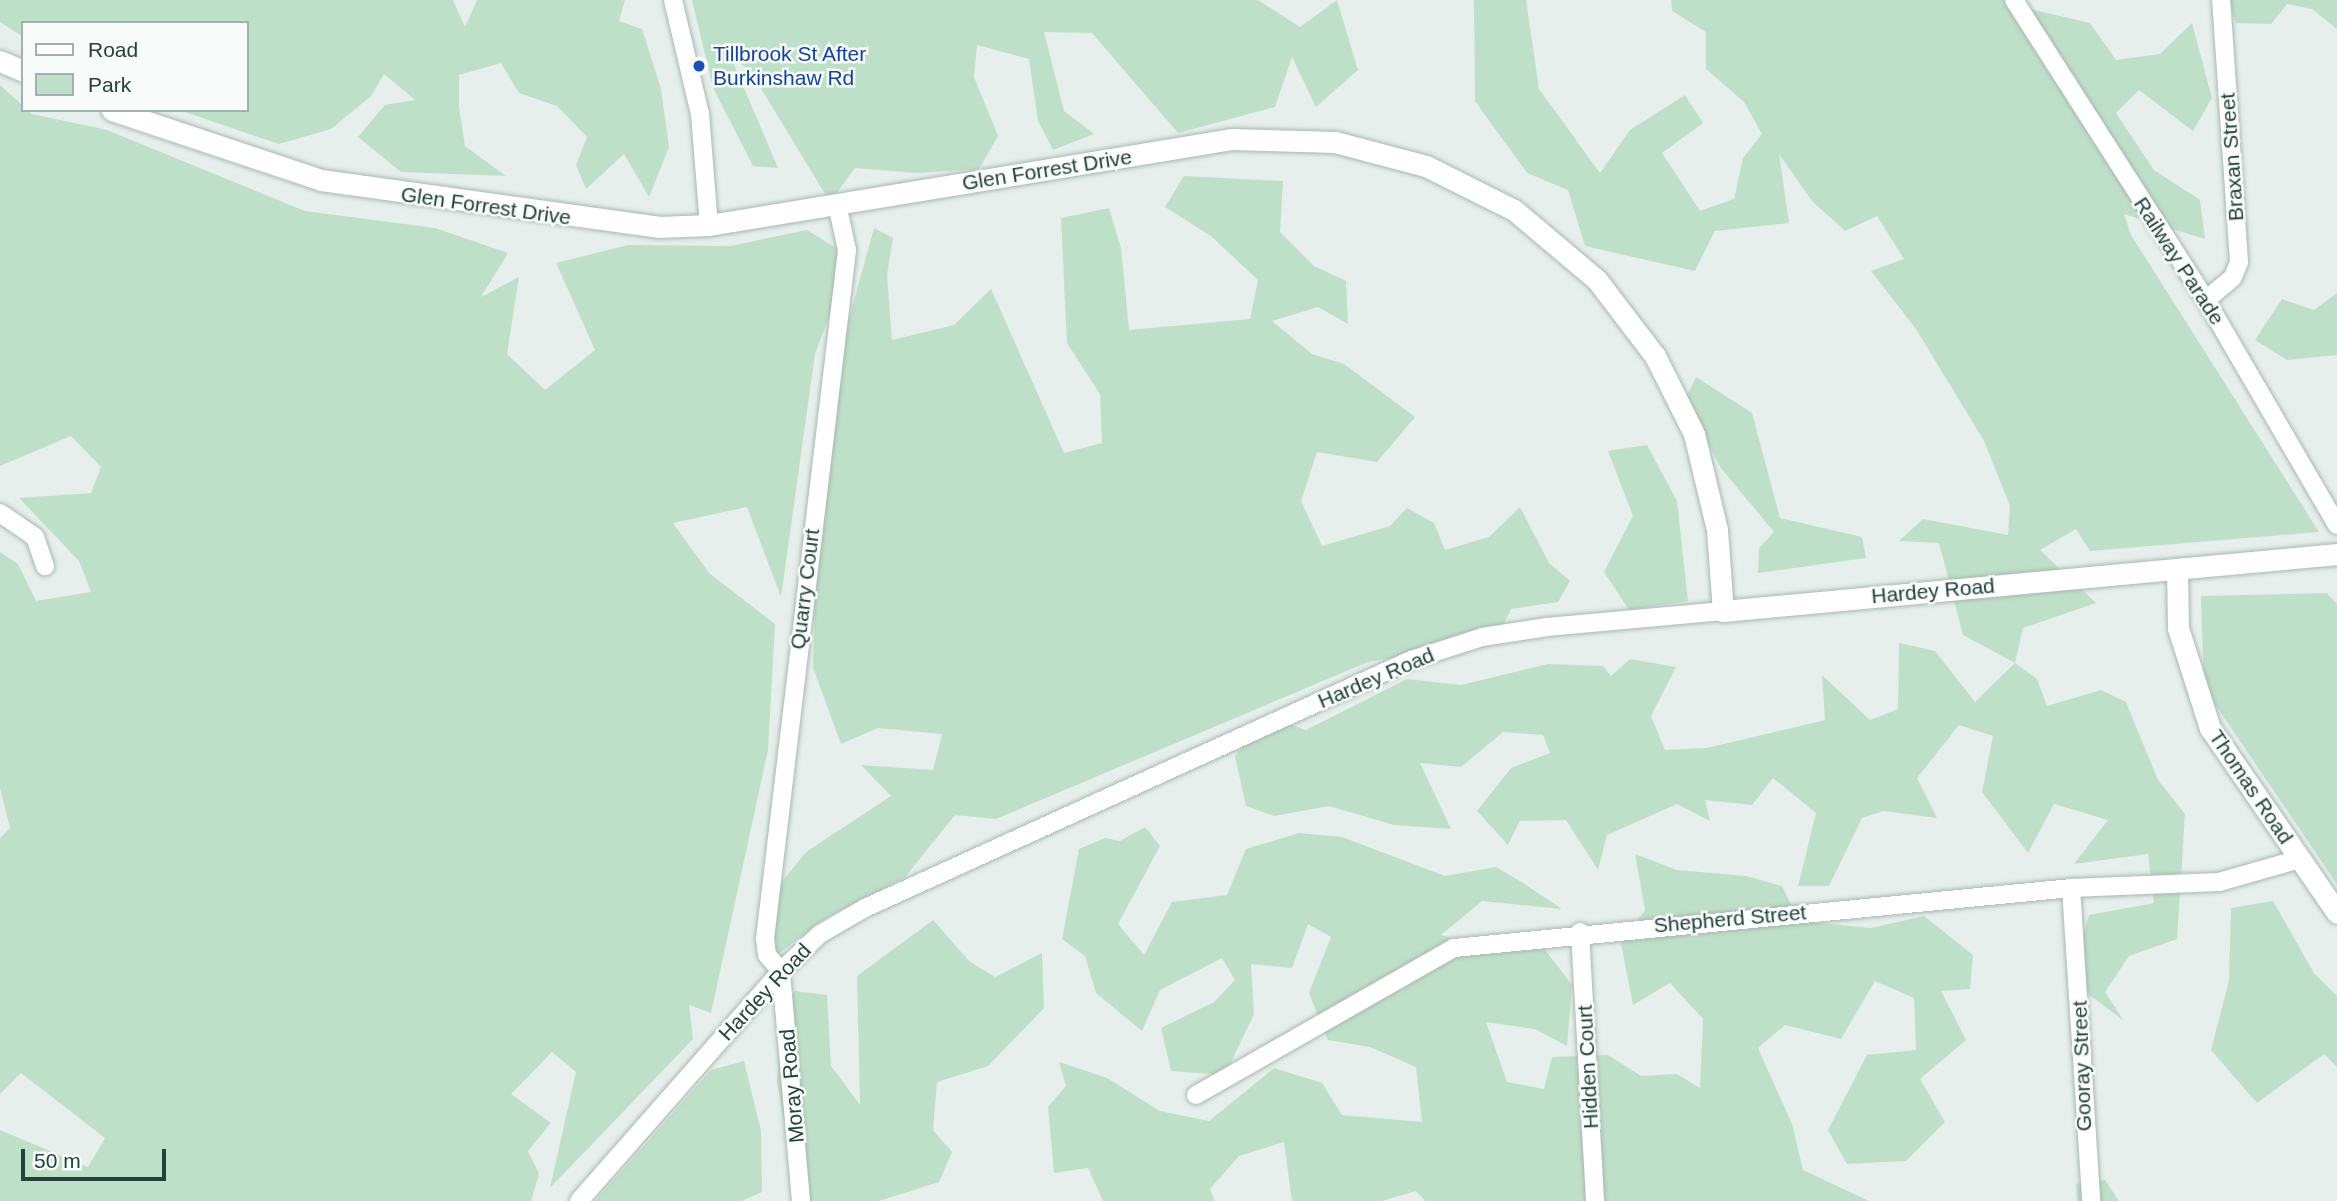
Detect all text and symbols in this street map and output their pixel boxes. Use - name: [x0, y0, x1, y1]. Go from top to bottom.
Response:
- legend: [21, 21, 248, 112]
- text: Road: [88, 38, 138, 61]
- place label: Tillbrook St After Burkinshaw Rd: [713, 41, 867, 91]
- marker: Tillbrook St After Burkinshaw Rd: [691, 58, 707, 74]
- text: Park: [88, 73, 131, 96]
- street label: Braxan Street: [2215, 92, 2249, 222]
- street label: Glen Forrest Drive: [960, 144, 1134, 196]
- street label: Glen Forrest Drive: [399, 182, 573, 230]
- street label: Railway Parade: [2128, 192, 2230, 330]
- street label: Quarry Court: [785, 527, 825, 651]
- street label: Hardey Road: [1870, 573, 1996, 609]
- street label: Hardey Road: [1314, 642, 1438, 714]
- street label: Thomas Road: [2204, 725, 2298, 849]
- street label: Shepherd Street: [1653, 900, 1807, 938]
- street label: Hardey Road: [714, 938, 816, 1046]
- street label: Gooray Street: [2067, 1000, 2097, 1132]
- street label: Hidden Court: [1572, 1005, 1604, 1129]
- street label: Moray Road: [774, 1028, 810, 1144]
- scale bar: [24, 1134, 170, 1178]
- text: 50 m: [34, 1149, 81, 1172]

